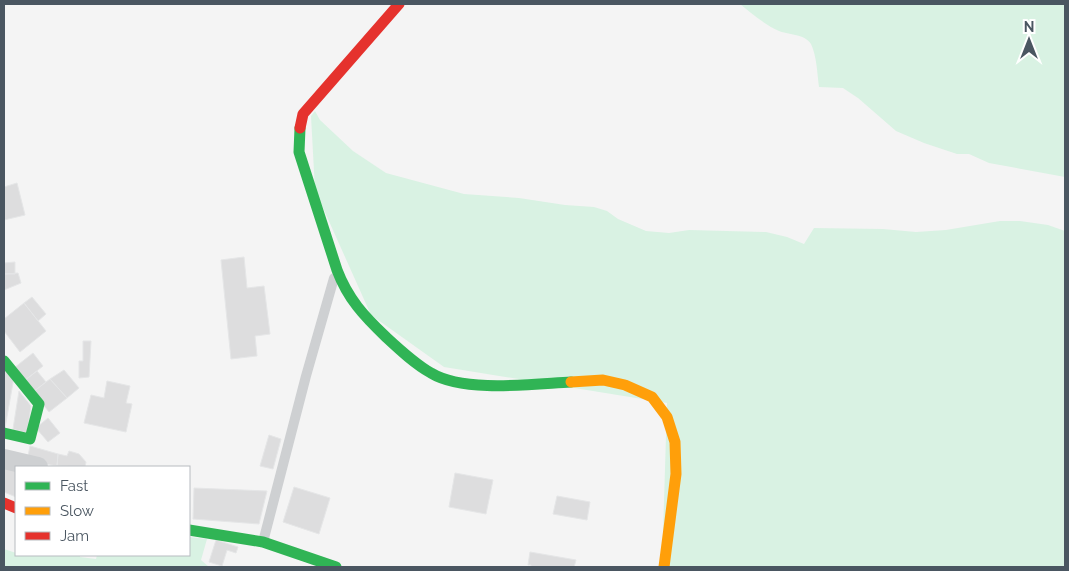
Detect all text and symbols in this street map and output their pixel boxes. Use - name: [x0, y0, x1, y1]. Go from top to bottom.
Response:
- north arrow: [1004, 15, 1054, 65]
- text: N: [1024, 19, 1034, 35]
- legend: [15, 466, 190, 556]
- text: Fast: [60, 477, 88, 495]
- text: Slow: [60, 502, 94, 520]
- text: Jam: [60, 527, 89, 545]

